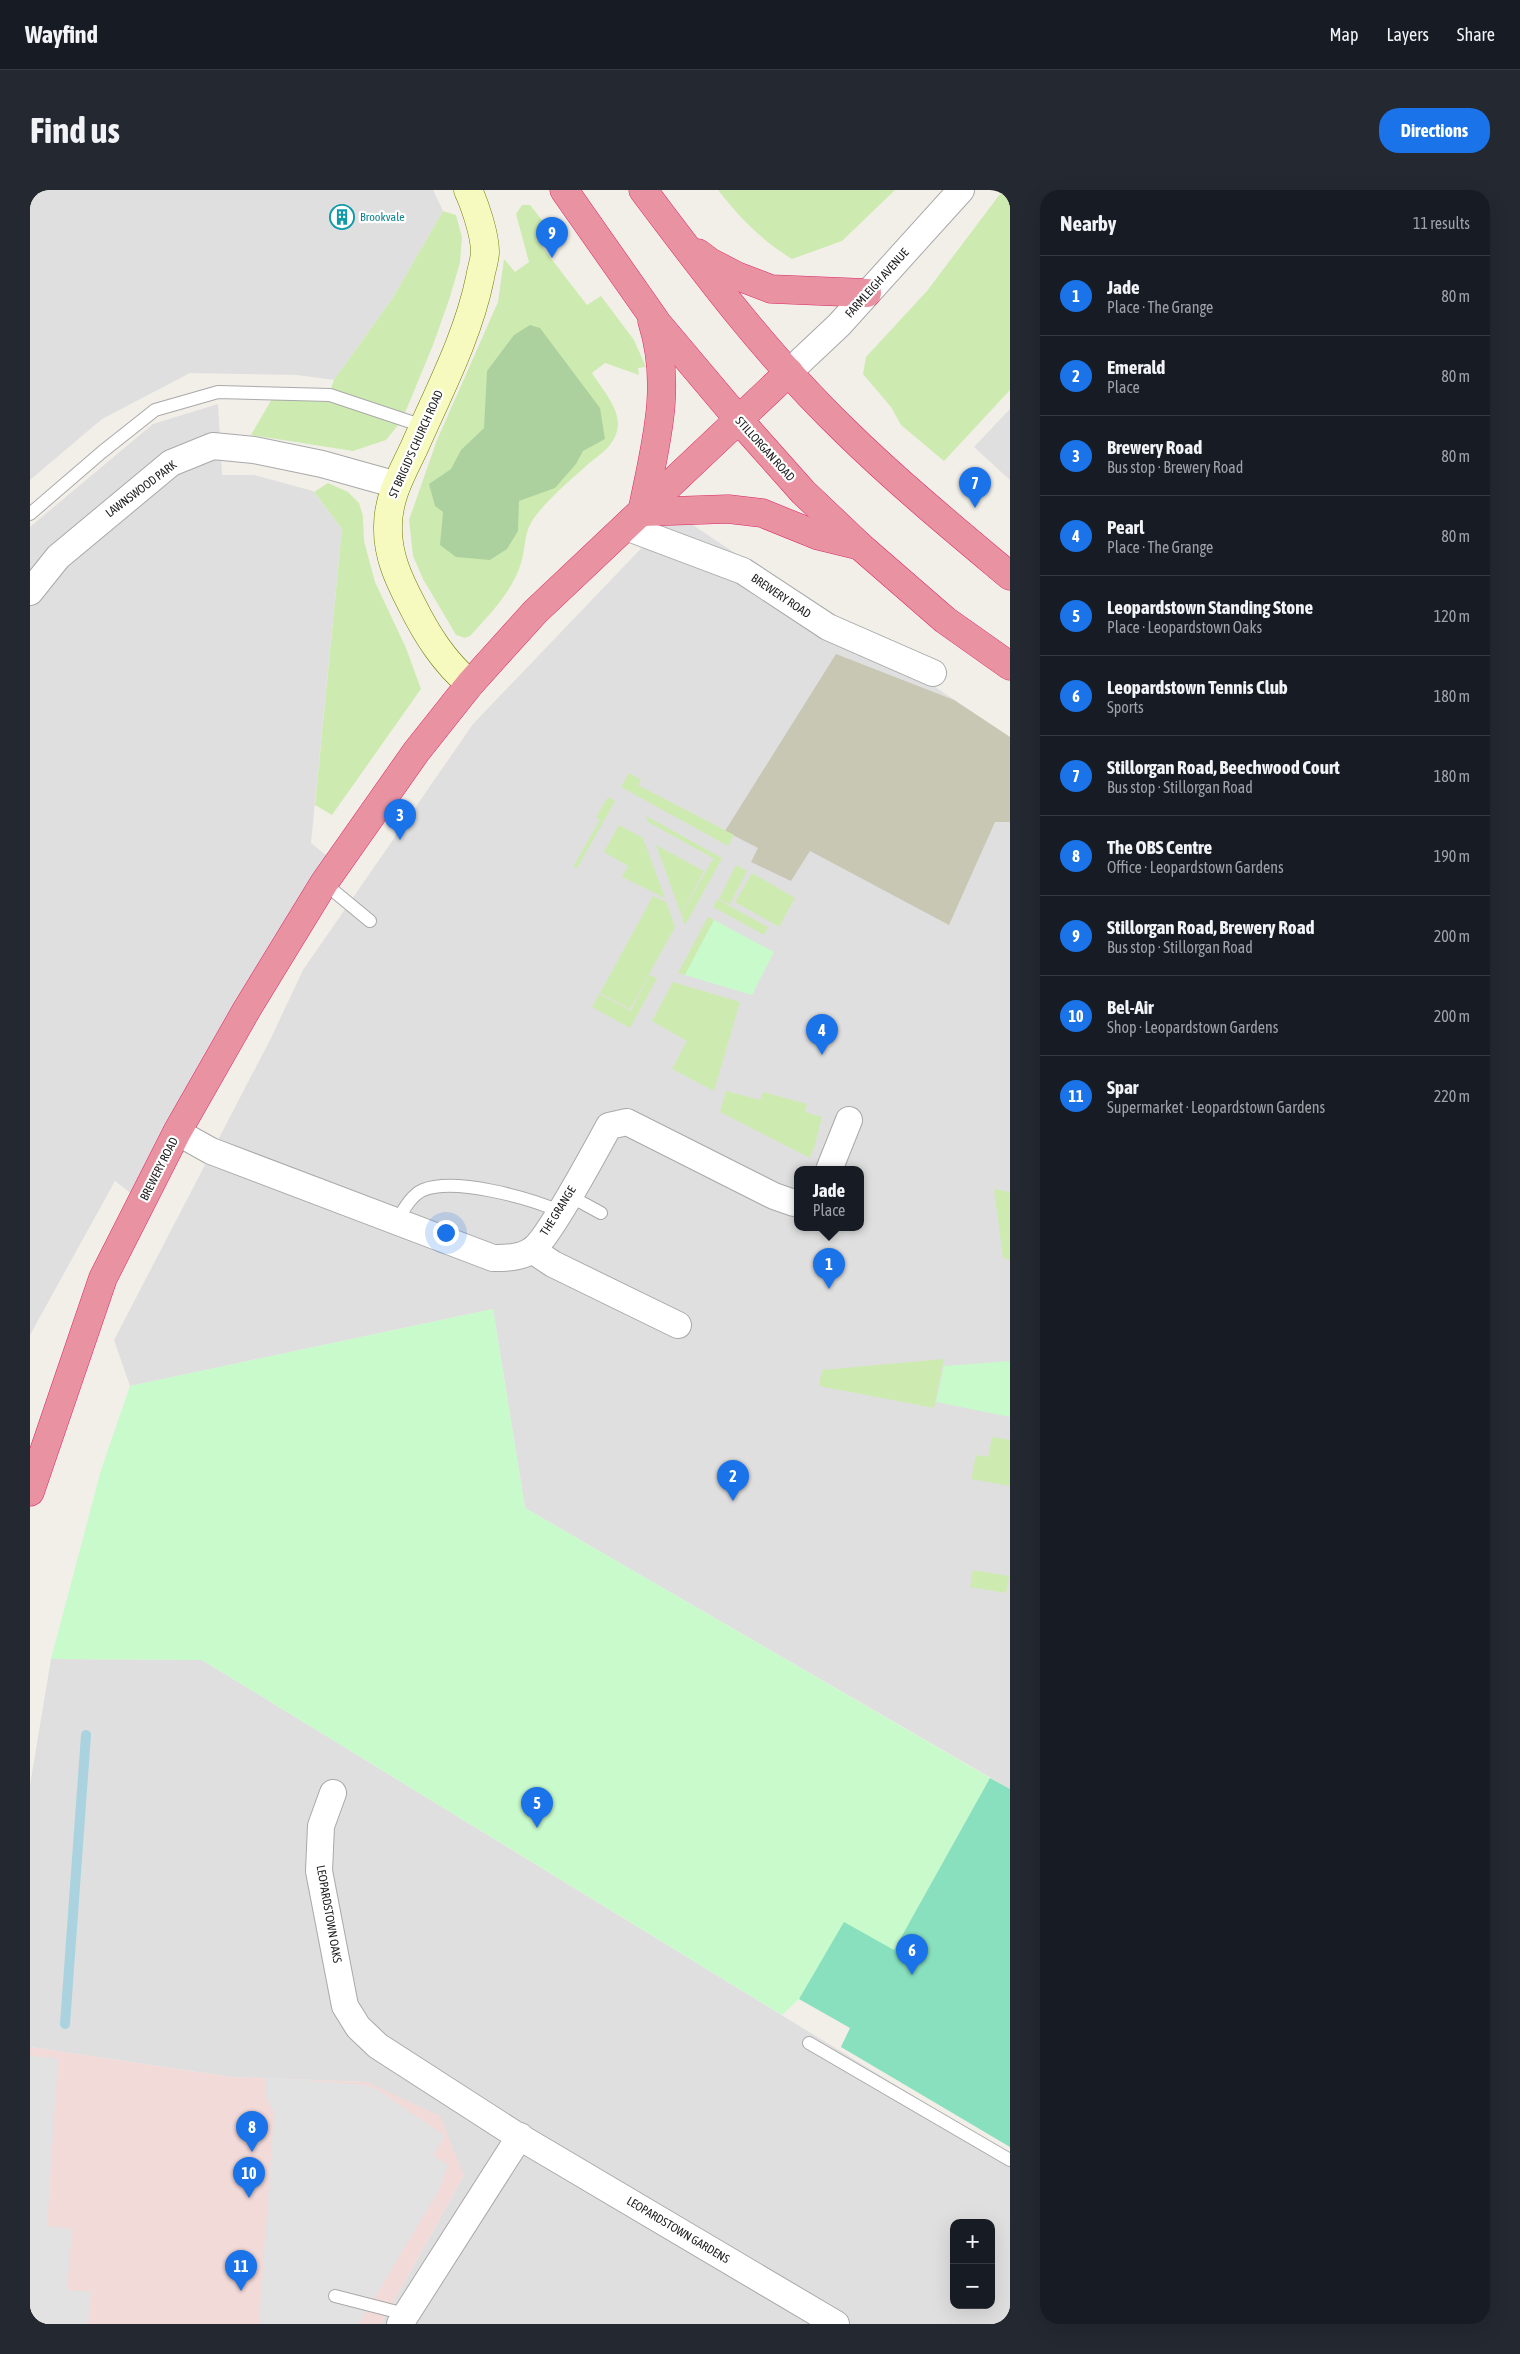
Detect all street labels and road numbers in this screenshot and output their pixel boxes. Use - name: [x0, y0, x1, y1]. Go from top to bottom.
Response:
- street label: FARMLEIGH AVENUE: [842, 246, 912, 320]
- street label: ST BRIGID'S CHURCH ROAD: [386, 388, 446, 500]
- street label: STILLORGAN ROAD: [732, 414, 798, 484]
- street label: LAWNSWOOD PARK: [103, 458, 179, 520]
- street label: BREWERY ROAD: [748, 571, 814, 621]
- street label: BREWERY ROAD: [137, 1135, 181, 1203]
- street label: THE GRANGE: [537, 1184, 579, 1238]
- street label: LEOPARDSTOWN OAKS: [314, 1864, 344, 1964]
- street label: LEOPARDSTOWN GARDENS: [624, 2194, 732, 2266]

